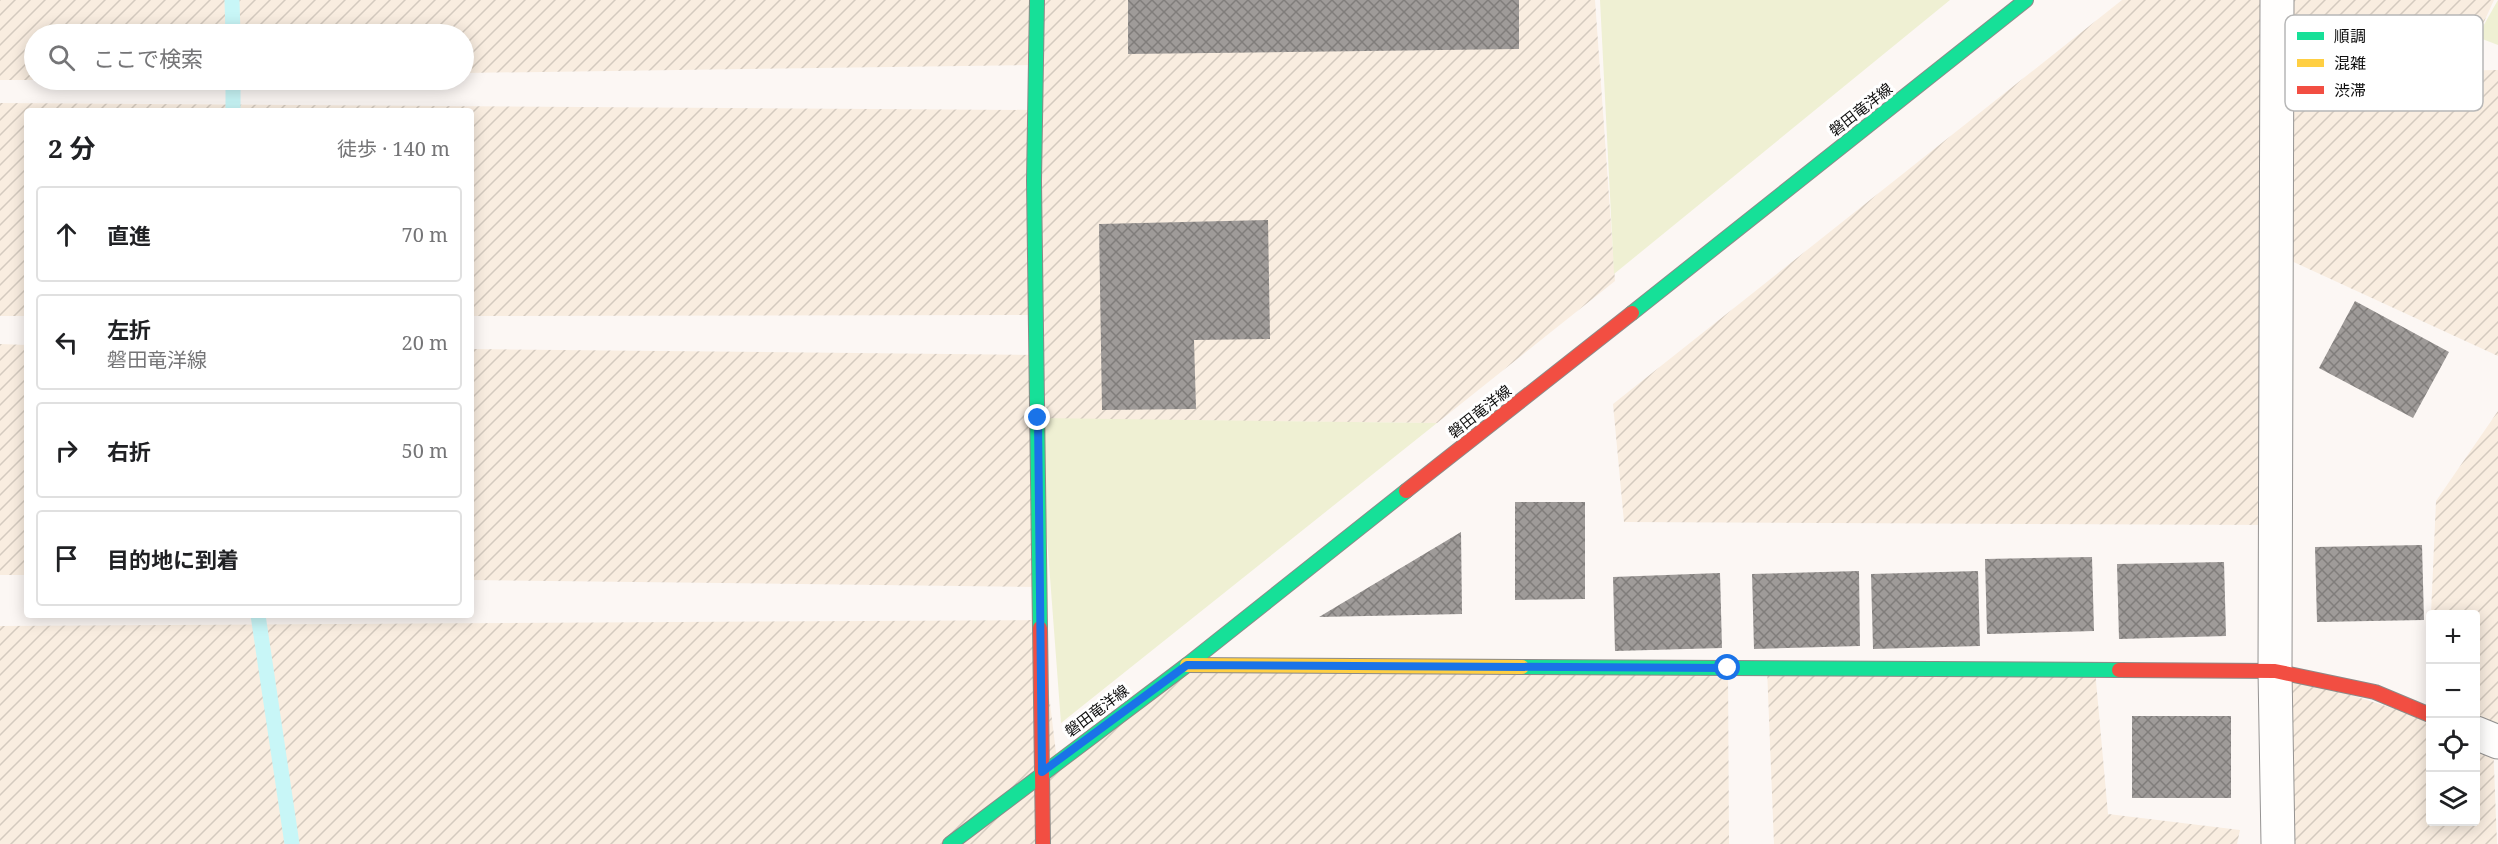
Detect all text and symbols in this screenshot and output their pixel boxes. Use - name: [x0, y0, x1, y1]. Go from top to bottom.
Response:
- legend: [2285, 15, 2483, 111]
- search box: [24, 24, 474, 90]
- text: 順調: [2334, 25, 2366, 47]
- icon: search: [45, 41, 78, 74]
- text: ここで検索: [93, 43, 203, 73]
- text: 混雑: [2334, 52, 2366, 74]
- street label: 磐田竜洋線: [1825, 78, 1896, 140]
- text: 渋滞: [2334, 79, 2366, 101]
- text: 2 分: [48, 130, 95, 166]
- text: 徒歩 · 140 m: [337, 135, 450, 162]
- icon: ahead: [50, 218, 83, 251]
- text: 直進: [107, 220, 151, 250]
- text: 70 m: [402, 221, 448, 248]
- text: 左折: [107, 314, 151, 344]
- icon: left: [50, 326, 83, 359]
- text: 20 m: [402, 329, 448, 356]
- text: 磐田竜洋線: [107, 346, 207, 373]
- street label: 磐田竜洋線: [1444, 380, 1515, 442]
- route end: [1024, 404, 1050, 430]
- icon: right: [50, 434, 83, 467]
- text: 右折: [107, 436, 151, 466]
- text: 50 m: [402, 437, 448, 464]
- icon: arrive: [50, 542, 83, 575]
- text: 目的地に到着: [107, 544, 239, 574]
- map controls: [2426, 610, 2480, 826]
- button: +: [2426, 610, 2480, 664]
- route start: [1714, 654, 1740, 680]
- button: −: [2426, 664, 2480, 718]
- street label: 磐田竜洋線: [1060, 680, 1132, 741]
- button: locate: [2426, 718, 2480, 772]
- button: layers: [2426, 772, 2480, 826]

